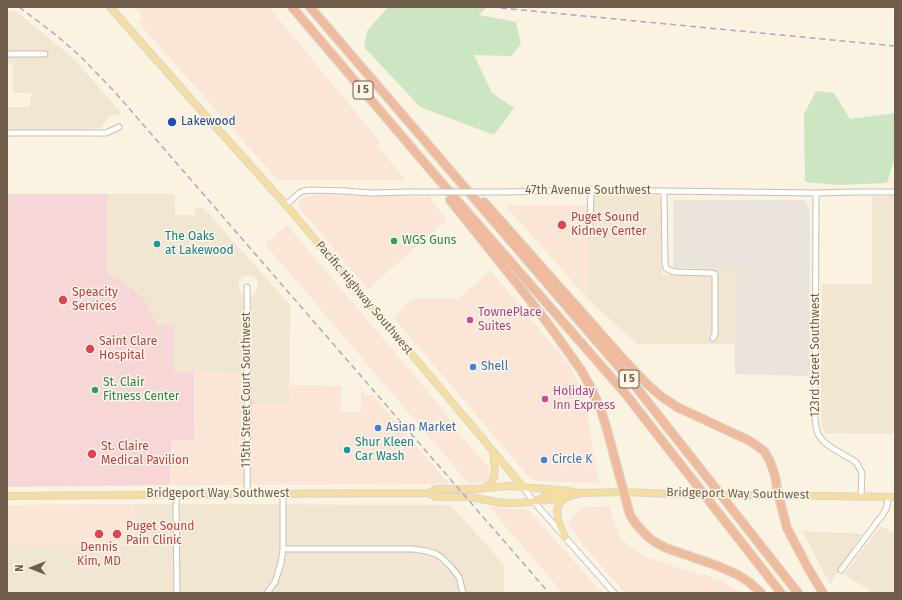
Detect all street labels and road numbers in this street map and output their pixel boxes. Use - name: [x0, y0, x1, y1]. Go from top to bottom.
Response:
- road number: I 5: [353, 81, 373, 99]
- street label: 47th Avenue Southwest: [525, 184, 651, 198]
- street label: Pacific Highway Southwest: [312, 238, 416, 358]
- street label: 123rd Street Southwest: [809, 293, 823, 417]
- street label: 115th Street Court Southwest: [240, 312, 254, 468]
- road number: I 5: [619, 370, 639, 388]
- street label: Bridgeport Way Southwest: [666, 486, 810, 502]
- street label: Bridgeport Way Southwest: [146, 487, 290, 501]

